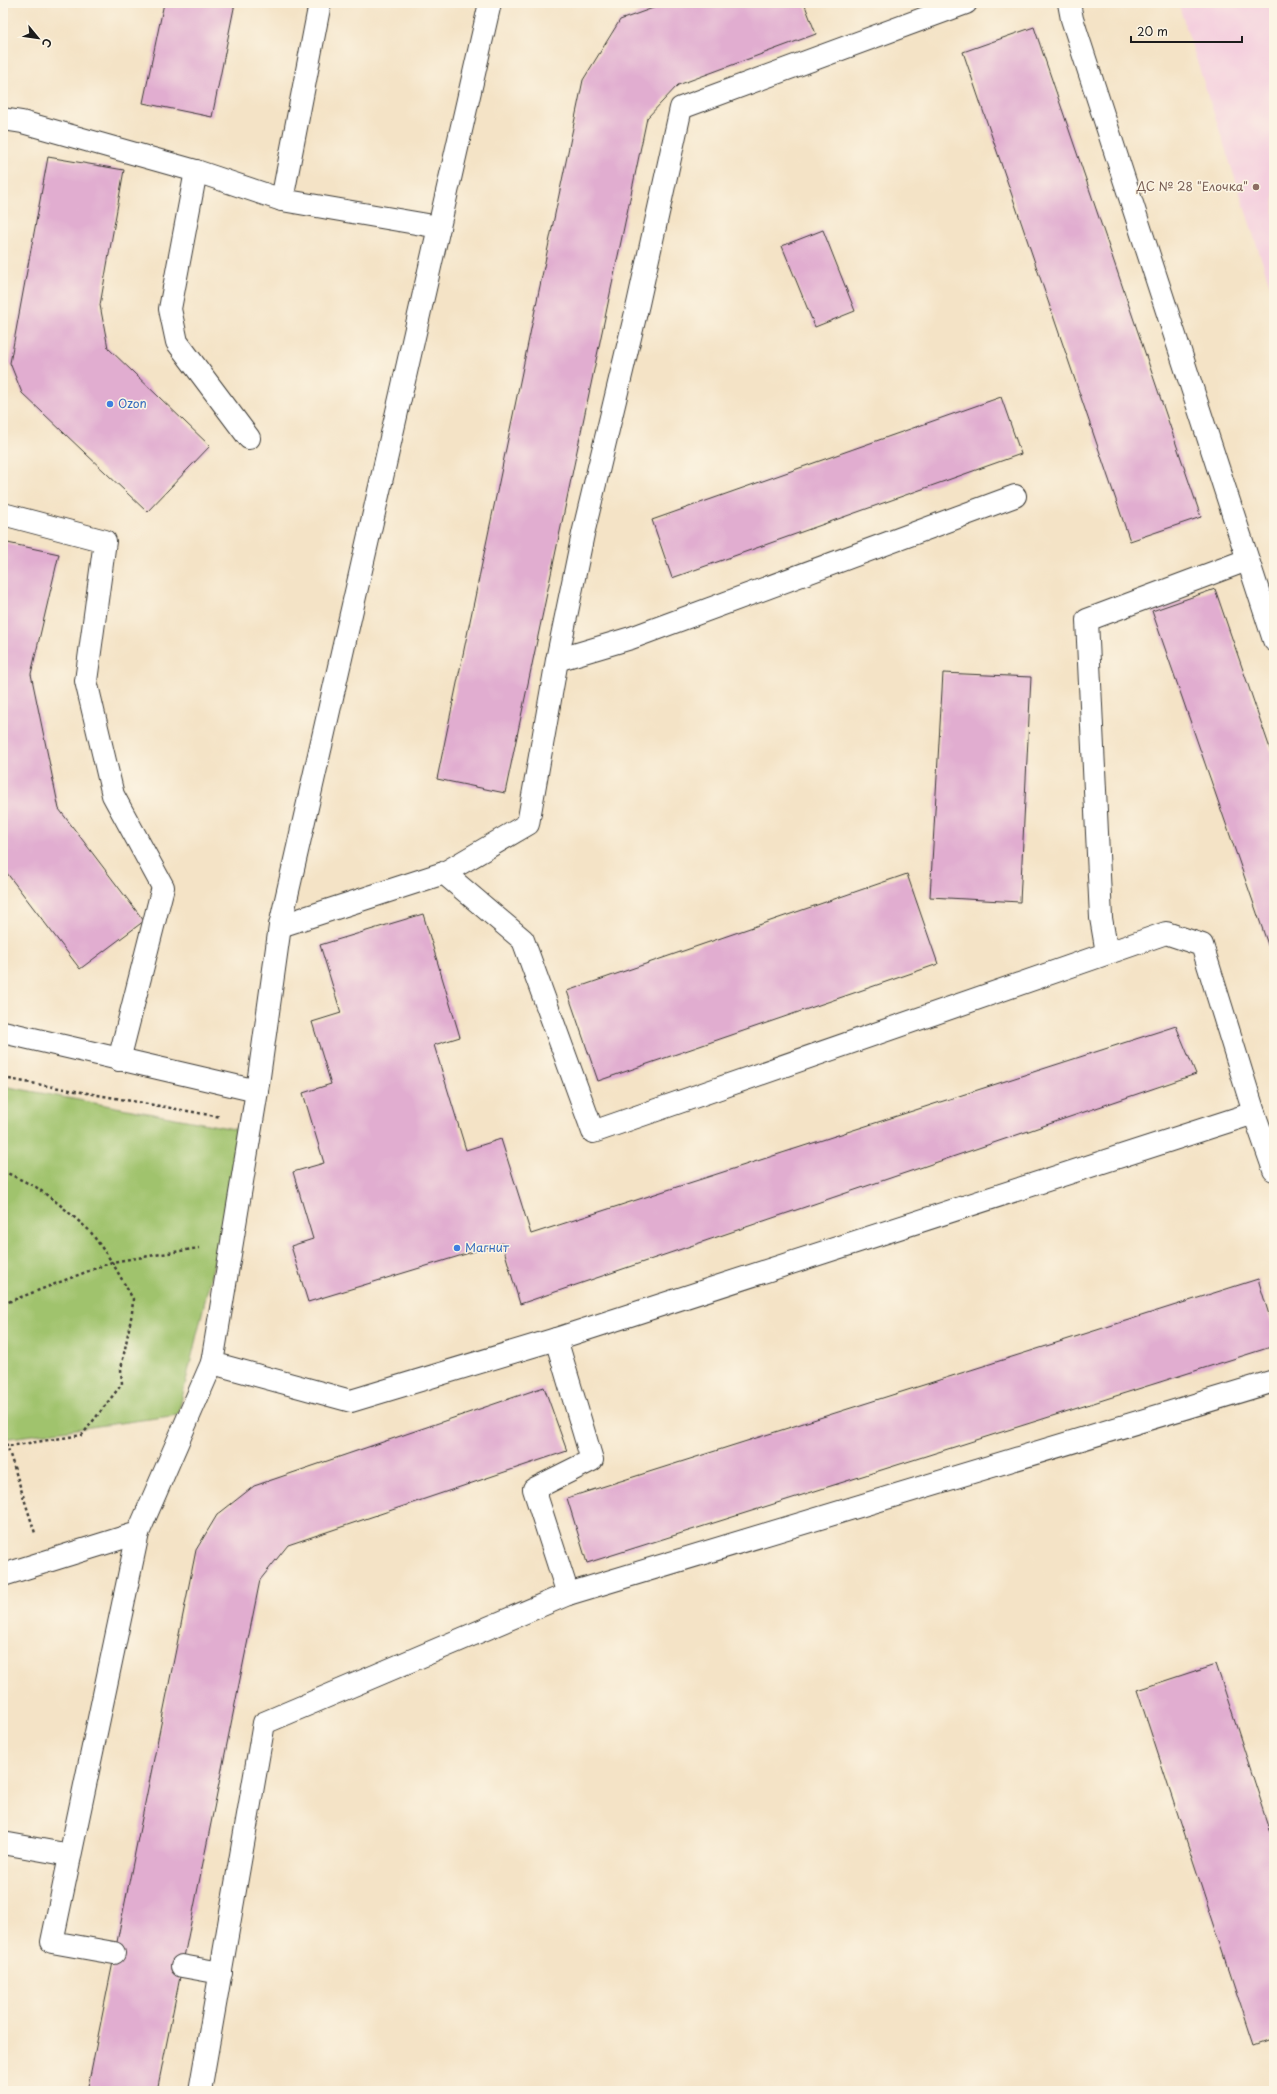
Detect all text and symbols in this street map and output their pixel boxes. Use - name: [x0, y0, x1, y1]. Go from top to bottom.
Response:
- north arrow: [18, 18, 58, 58]
- scale bar: [1131, 18, 1242, 44]
- text: 20 m: [1137, 22, 1168, 40]
- text: С: [38, 35, 57, 51]
- place label: ДС № 28 "Елочка": [1136, 177, 1248, 195]
- marker: ДС № 28 "Елочка": [1251, 182, 1261, 192]
- place label: Ozon: [118, 394, 147, 412]
- marker: Ozon: [105, 399, 115, 409]
- place label: Магнит: [465, 1238, 510, 1256]
- marker: Магнит: [452, 1243, 462, 1253]

